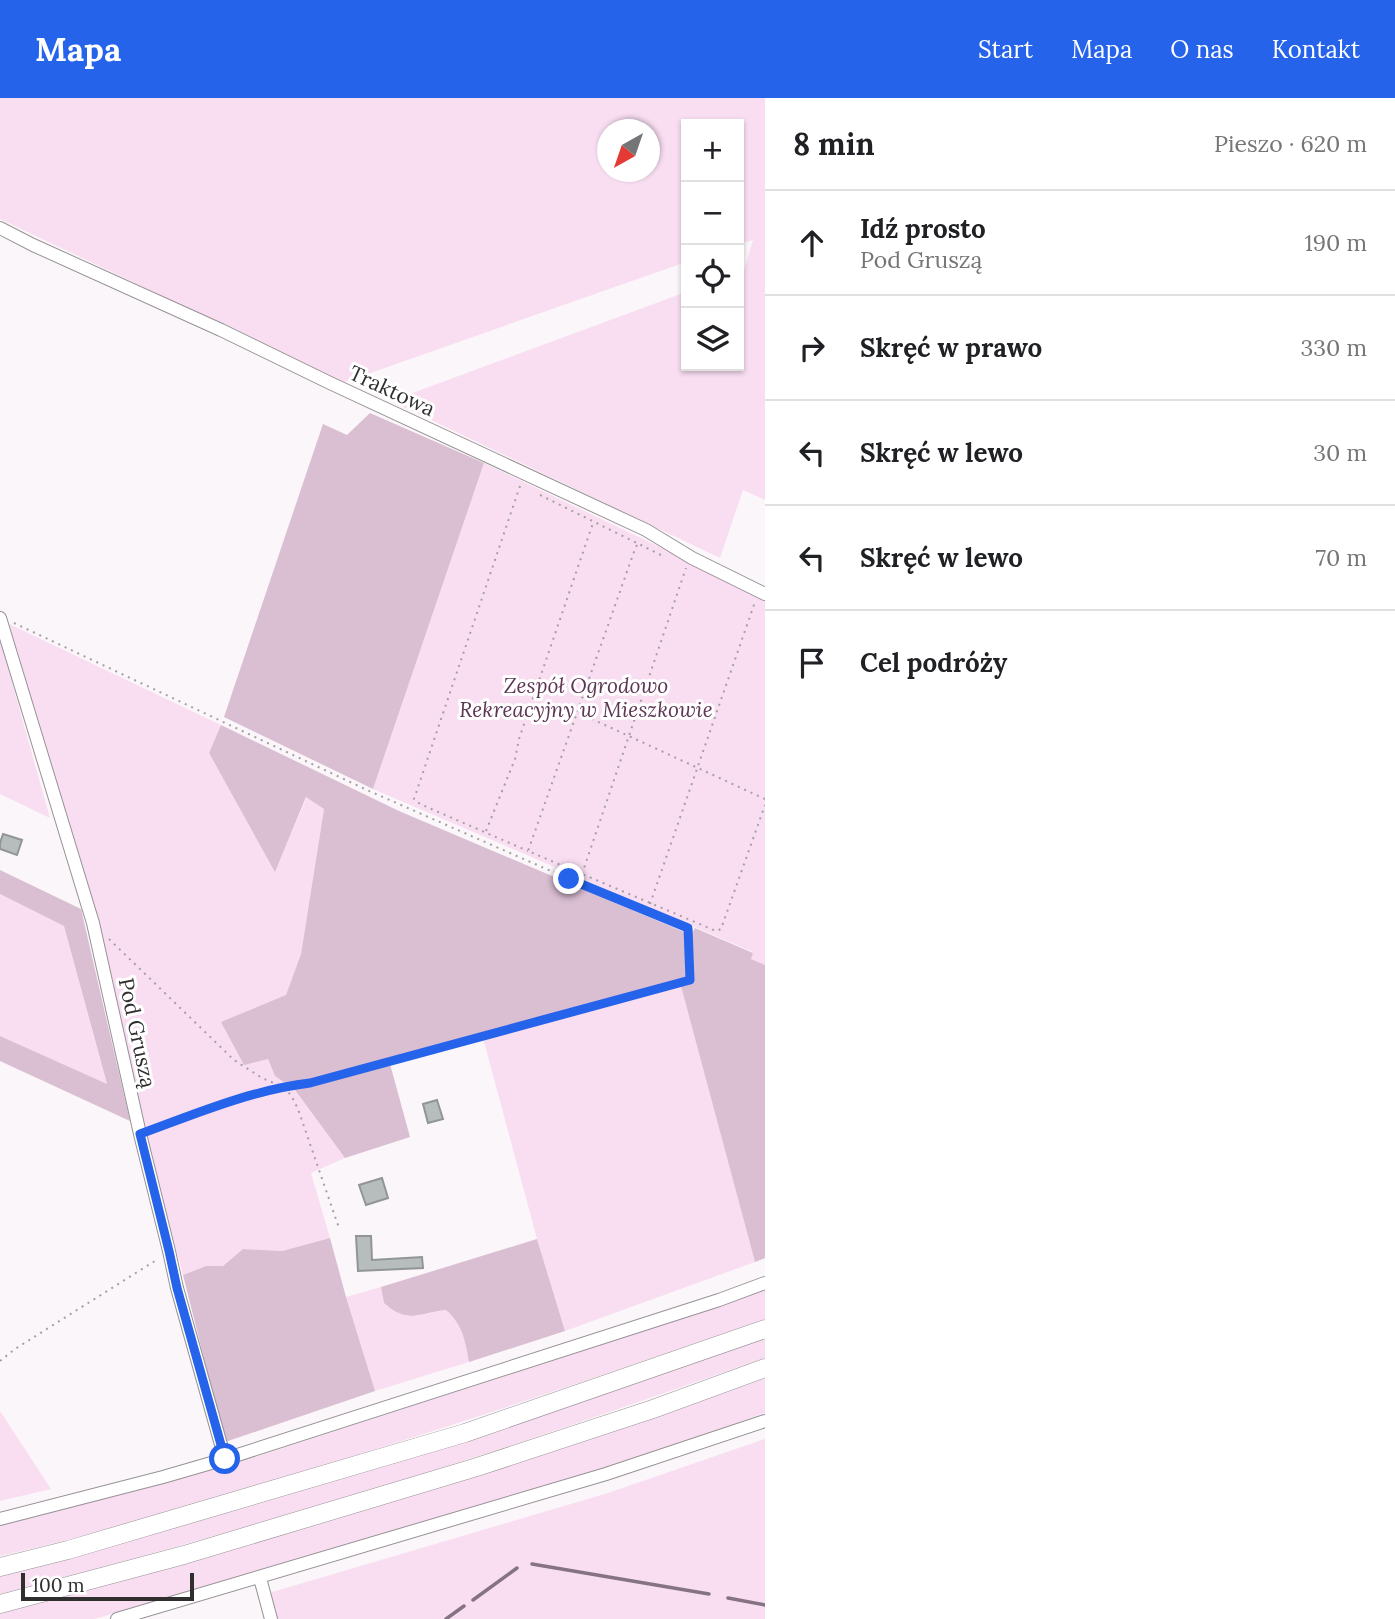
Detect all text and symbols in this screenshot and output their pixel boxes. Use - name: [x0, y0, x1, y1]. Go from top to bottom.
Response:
- text: Mapa: [35, 28, 121, 70]
- text: Start: [978, 34, 1033, 65]
- text: Mapa: [1071, 34, 1132, 65]
- text: O nas: [1170, 34, 1234, 65]
- text: Kontakt: [1272, 34, 1360, 65]
- north arrow: [597, 119, 660, 182]
- map controls: [681, 119, 744, 371]
- button: +: [681, 119, 744, 182]
- text: 8 min: [793, 125, 875, 163]
- text: Pieszo · 620 m: [1214, 129, 1367, 158]
- button: −: [681, 182, 744, 245]
- text: Idź prosto: [860, 212, 986, 245]
- icon: ahead: [793, 224, 831, 262]
- text: 190 m: [1304, 228, 1367, 257]
- button: locate: [681, 245, 744, 308]
- text: Pod Gruszą: [860, 245, 982, 274]
- button: layers: [681, 308, 744, 371]
- icon: right: [793, 329, 831, 367]
- text: Skręć w prawo: [860, 331, 1042, 364]
- text: 330 m: [1300, 333, 1367, 362]
- street label: Traktowa: [345, 359, 440, 422]
- icon: left: [793, 434, 831, 472]
- text: Skręć w lewo: [860, 436, 1023, 469]
- text: 30 m: [1313, 438, 1367, 467]
- icon: left: [793, 539, 831, 577]
- text: Skręć w lewo: [860, 541, 1023, 574]
- text: 70 m: [1316, 543, 1367, 572]
- icon: arrive: [793, 644, 831, 682]
- text: Cel podróży: [860, 646, 1007, 679]
- park label: Zespół Ogrodowo Rekreacyjny w Mieszkowie: [459, 672, 713, 723]
- route end: [553, 863, 584, 894]
- street label: Pod Gruszą: [113, 975, 162, 1091]
- route start: [209, 1443, 240, 1474]
- scale bar: [21, 1570, 194, 1602]
- text: 100 m: [32, 1573, 85, 1597]

